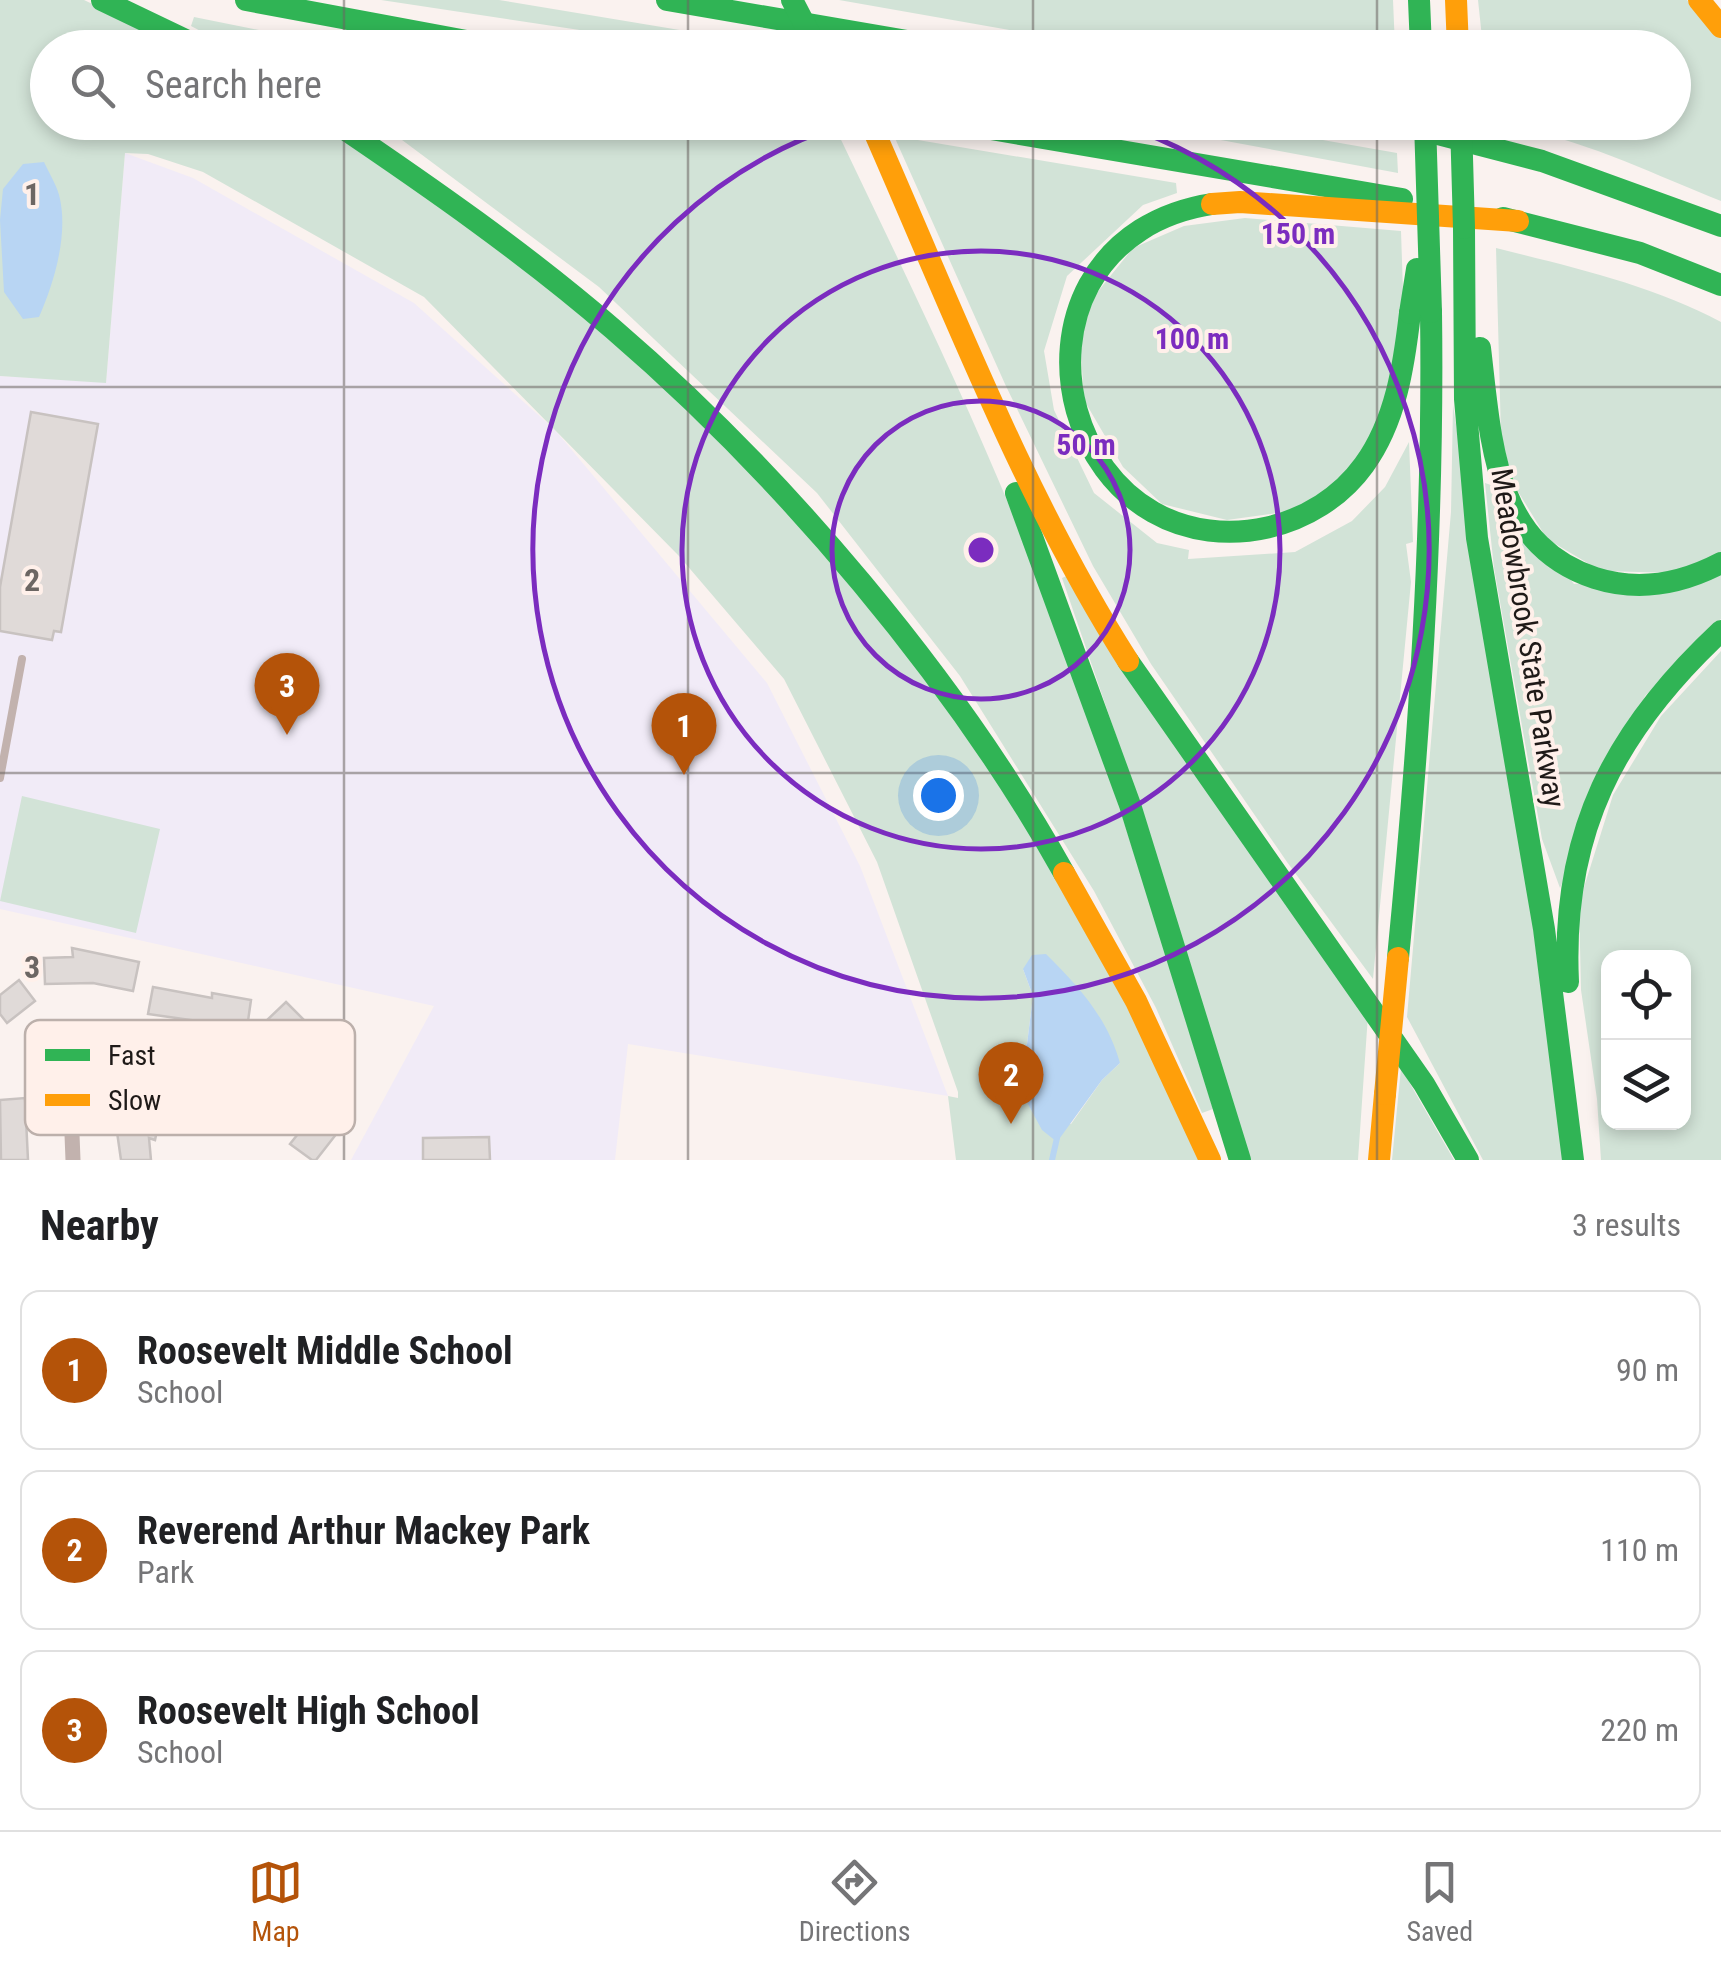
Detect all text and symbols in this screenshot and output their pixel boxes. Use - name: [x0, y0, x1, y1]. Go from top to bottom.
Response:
- search box: [30, 30, 1691, 140]
- icon: search: [65, 58, 120, 113]
- text: Search here: [145, 63, 322, 107]
- text: 1: [24, 175, 40, 213]
- text: 150 m: [1261, 216, 1335, 251]
- text: 100 m: [1155, 321, 1229, 356]
- text: 50 m: [1056, 427, 1116, 462]
- street label: Meadowbrook State Parkway: [1484, 466, 1573, 810]
- centre of rings: [963, 532, 999, 568]
- text: 2: [24, 561, 40, 599]
- pin: 3: [254, 652, 320, 735]
- pin: 1: [652, 692, 716, 775]
- your location: [913, 770, 964, 821]
- text: 3: [24, 948, 40, 986]
- map controls: [1601, 950, 1691, 1130]
- button: locate: [1601, 950, 1691, 1040]
- legend: [25, 1020, 355, 1135]
- text: Fast: [108, 1039, 155, 1072]
- button: layers: [1601, 1040, 1691, 1130]
- pin: 2: [978, 1042, 1044, 1124]
- text: Slow: [108, 1084, 161, 1117]
- text: Nearby: [40, 1201, 159, 1250]
- text: 3 results: [1572, 1206, 1681, 1244]
- text: Roosevelt Middle School: [137, 1329, 513, 1373]
- text: 1: [66, 1351, 83, 1389]
- text: 90 m: [1616, 1351, 1679, 1389]
- text: School: [137, 1373, 223, 1411]
- text: Reverend Arthur Mackey Park: [137, 1509, 590, 1553]
- text: 2: [66, 1531, 83, 1569]
- text: 110 m: [1600, 1531, 1679, 1569]
- text: Park: [137, 1553, 194, 1591]
- text: Roosevelt High School: [137, 1689, 480, 1733]
- text: 3: [66, 1711, 83, 1749]
- text: 220 m: [1600, 1711, 1679, 1749]
- text: School: [137, 1733, 223, 1771]
- tab: Map: [248, 1855, 303, 1948]
- tab: Directions: [799, 1855, 911, 1948]
- tab: Saved: [1406, 1855, 1473, 1948]

